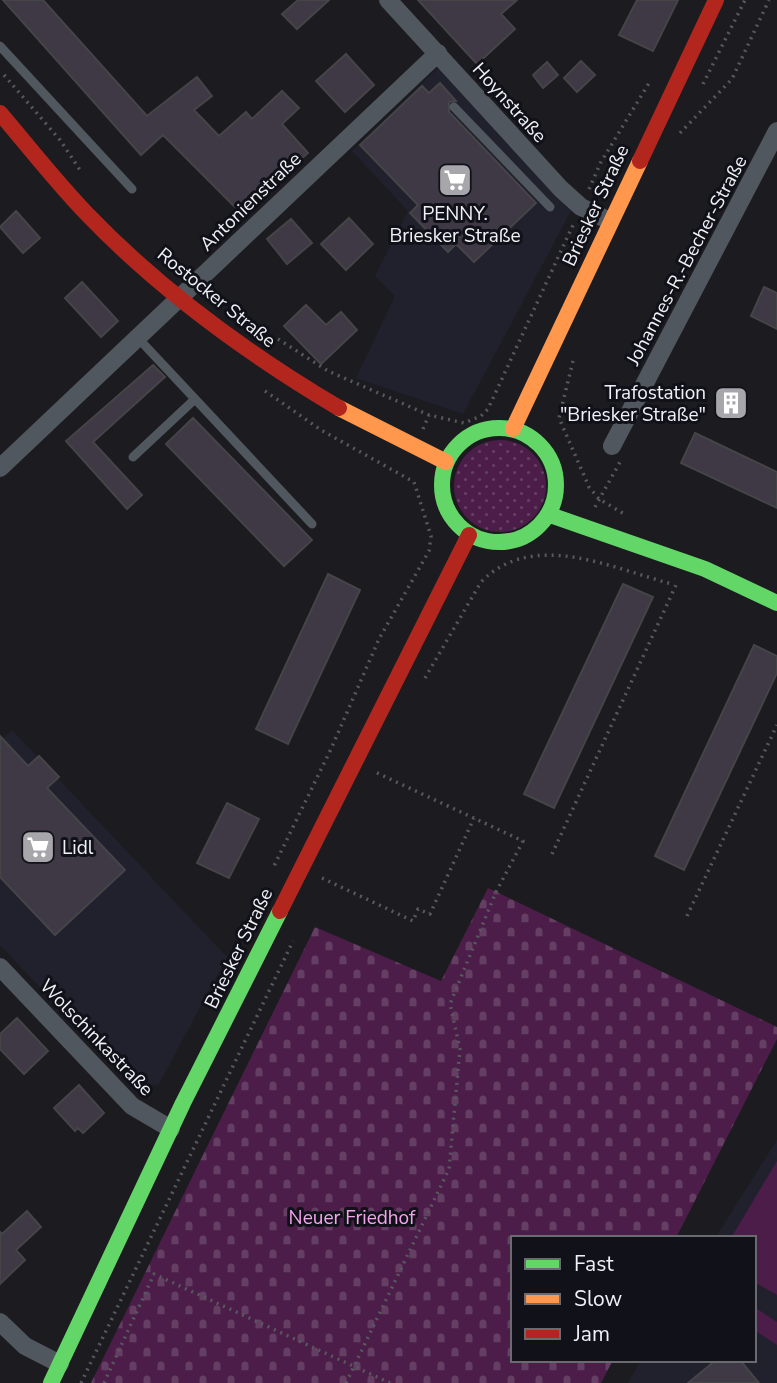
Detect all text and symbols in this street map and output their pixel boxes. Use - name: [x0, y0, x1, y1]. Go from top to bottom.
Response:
- street label: Hoynstraße: [466, 57, 552, 148]
- street label: Briesker Straße: [556, 140, 635, 270]
- street label: Antonienstraße: [194, 146, 307, 257]
- street label: Johannes-R.-Becher-Straße: [620, 151, 753, 371]
- supermarket icon: PENNY. Briesker Straße: [436, 161, 474, 199]
- place label: PENNY. Briesker Straße: [389, 201, 521, 249]
- street label: Rostocker Straße: [151, 242, 281, 354]
- place label: Trafostation "Briesker Straße": [560, 380, 706, 428]
- building icon: Trafostation "Briesker Straße": [712, 384, 750, 422]
- supermarket icon: Lidl: [19, 828, 57, 866]
- place label: Lidl: [62, 835, 94, 861]
- street label: Briesker Straße: [198, 884, 279, 1013]
- street label: Wolschinkastraße: [34, 973, 159, 1102]
- park label: Neuer Friedhof: [289, 1205, 416, 1231]
- legend: [511, 1236, 756, 1362]
- text: Fast: [574, 1250, 614, 1278]
- text: Slow: [574, 1285, 623, 1313]
- text: Jam: [573, 1320, 610, 1348]

